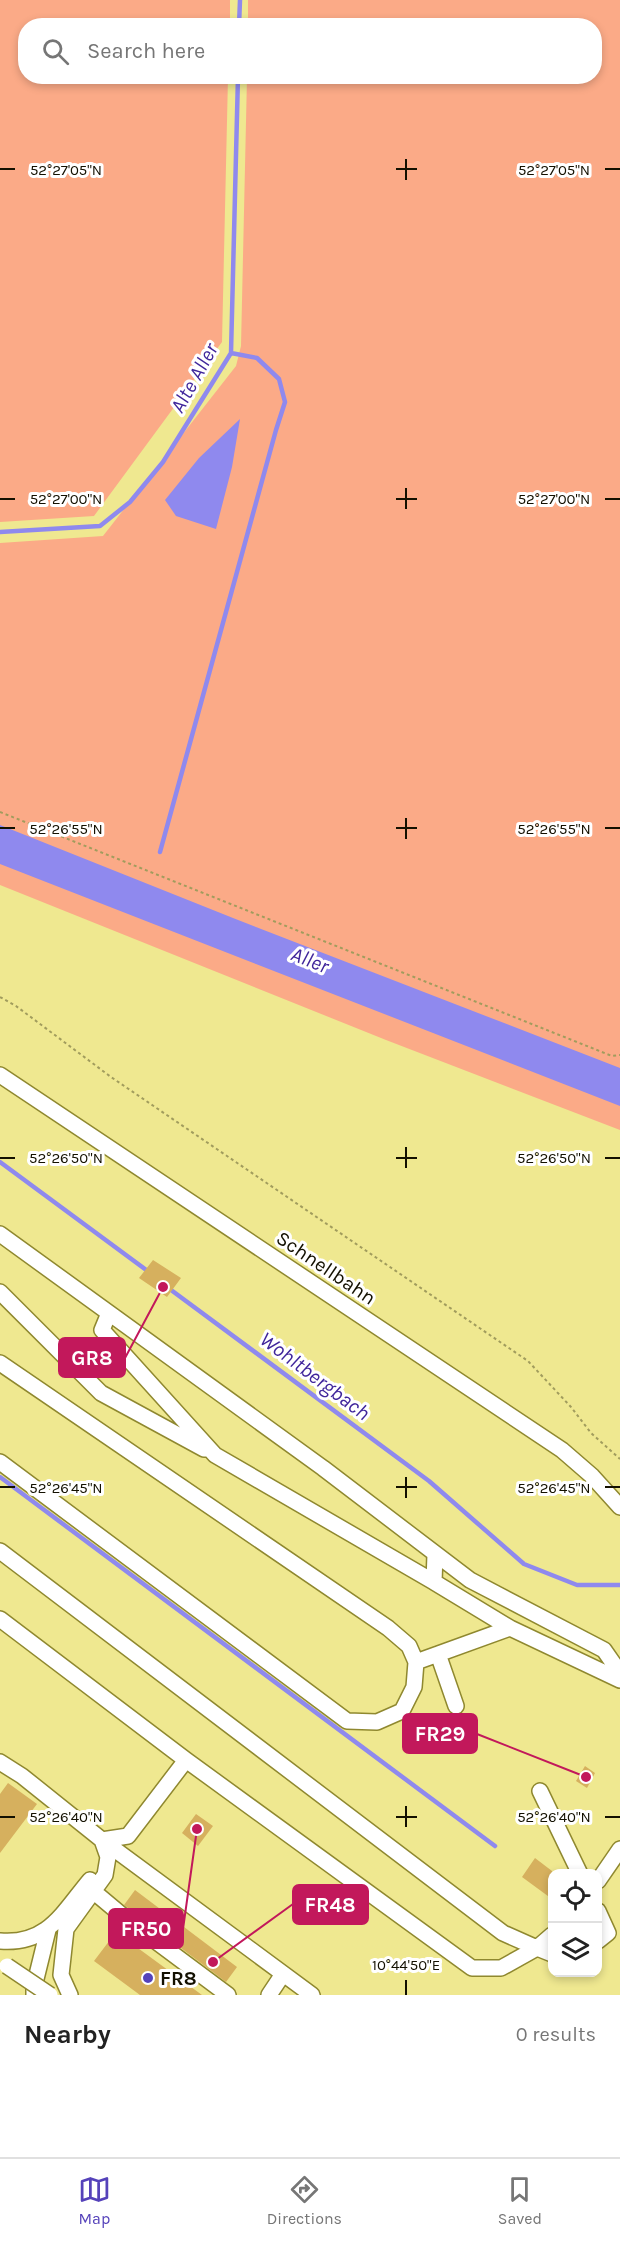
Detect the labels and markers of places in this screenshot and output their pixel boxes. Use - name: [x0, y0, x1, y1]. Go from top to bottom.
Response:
- callout: GR8: [59, 1338, 125, 1377]
- callout: FR29: [403, 1714, 477, 1753]
- callout: FR48: [293, 1885, 368, 1924]
- callout: FR50: [109, 1909, 183, 1948]
- place label: FR8: [160, 1967, 197, 1990]
- marker: FR8: [141, 1971, 155, 1985]

